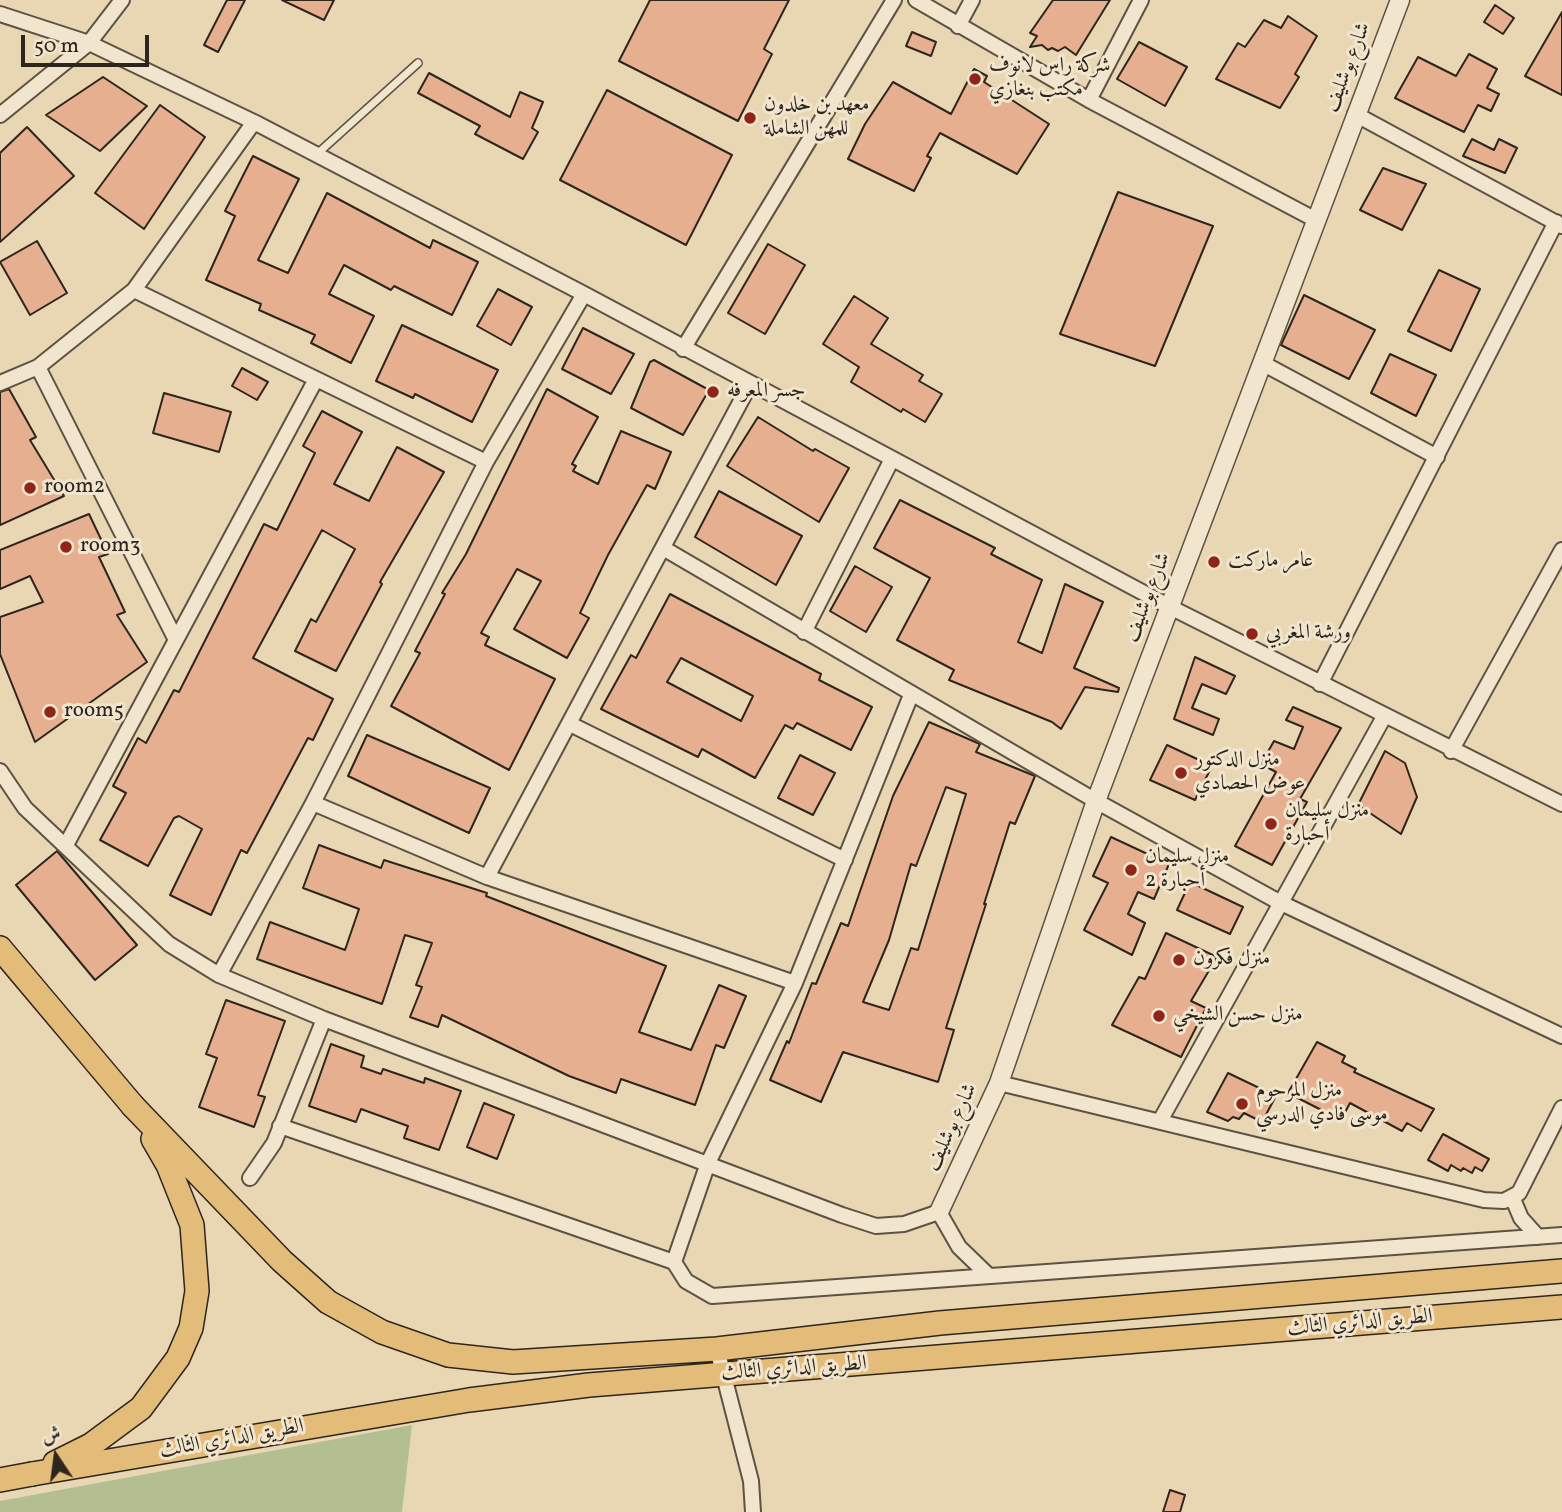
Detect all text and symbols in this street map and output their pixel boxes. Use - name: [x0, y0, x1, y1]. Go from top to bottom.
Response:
- street label: شارع بوشليف: [1320, 20, 1378, 116]
- scale bar: [24, 21, 152, 65]
- text: 50 m: [34, 32, 79, 61]
- place label: شركة راس لانوف مكتب بنغازي: [989, 54, 1110, 104]
- marker: شركة راس لانوف مكتب بنغازي: [967, 71, 983, 87]
- place label: معهد بن خلدون للمهن الشاملة: [764, 93, 869, 143]
- marker: معهد بن خلدون للمهن الشاملة: [742, 110, 758, 126]
- place label: جسر المعرفه: [727, 379, 806, 405]
- marker: جسر المعرفه: [705, 384, 721, 400]
- place label: room2: [44, 475, 105, 501]
- marker: room2: [22, 480, 38, 496]
- place label: room3: [80, 534, 141, 560]
- marker: room3: [58, 539, 74, 555]
- place label: عامر ماركت: [1228, 549, 1313, 575]
- street label: شارع بوشليف: [1120, 550, 1178, 646]
- marker: عامر ماركت: [1206, 554, 1222, 570]
- place label: ورشة المغربي: [1266, 621, 1351, 647]
- marker: ورشة المغربي: [1244, 626, 1260, 642]
- place label: room5: [64, 699, 124, 725]
- marker: room5: [42, 704, 58, 720]
- place label: منزل الدكتور عوض الحصادي: [1195, 748, 1305, 798]
- marker: منزل الدكتور عوض الحصادي: [1173, 765, 1189, 781]
- place label: منزل سليمان أحبارة: [1285, 799, 1369, 849]
- marker: منزل سليمان أحبارة: [1263, 816, 1279, 832]
- place label: منزل سليمان أحبارة 2: [1145, 845, 1229, 895]
- marker: منزل سليمان أحبارة 2: [1123, 862, 1139, 878]
- place label: منزل فكرون: [1193, 947, 1270, 973]
- marker: منزل فكرون: [1171, 952, 1187, 968]
- place label: منزل حسن الشيخي: [1173, 1003, 1303, 1029]
- marker: منزل حسن الشيخي: [1151, 1008, 1167, 1024]
- place label: منزل المرحوم موسى فادي الدرسي: [1256, 1079, 1388, 1129]
- street label: شارع بوشليف: [922, 1080, 984, 1176]
- marker: منزل المرحوم موسى فادي الدرسي: [1234, 1096, 1250, 1112]
- street label: الطريق الدائري الثالث: [1286, 1305, 1434, 1343]
- street label: الطريق الدائري الثالث: [720, 1352, 868, 1388]
- street label: الطريق الدائري الثالث: [158, 1415, 306, 1465]
- north arrow: [21, 1421, 91, 1491]
- text: ش: [39, 1421, 63, 1450]

